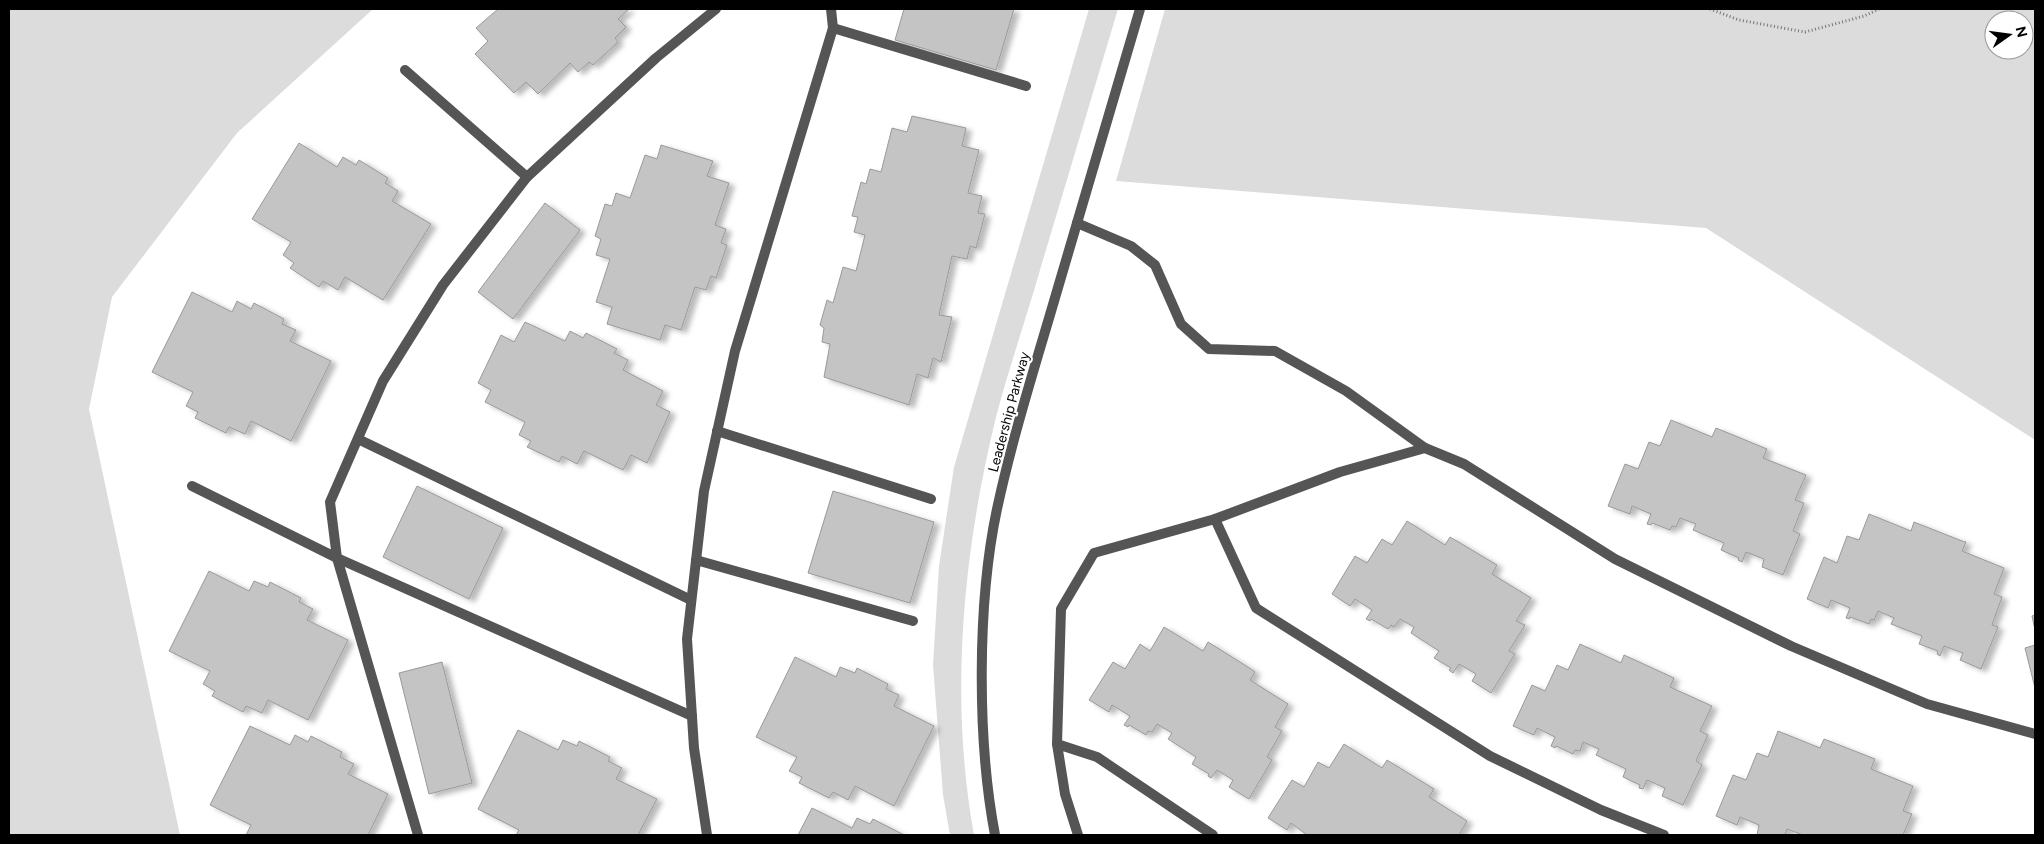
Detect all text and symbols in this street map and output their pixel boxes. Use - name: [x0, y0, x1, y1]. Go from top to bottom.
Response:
- north arrow: [1984, 10, 2034, 60]
- text: N: [2012, 25, 2031, 39]
- street label: Leadership Parkway: [985, 349, 1033, 474]

